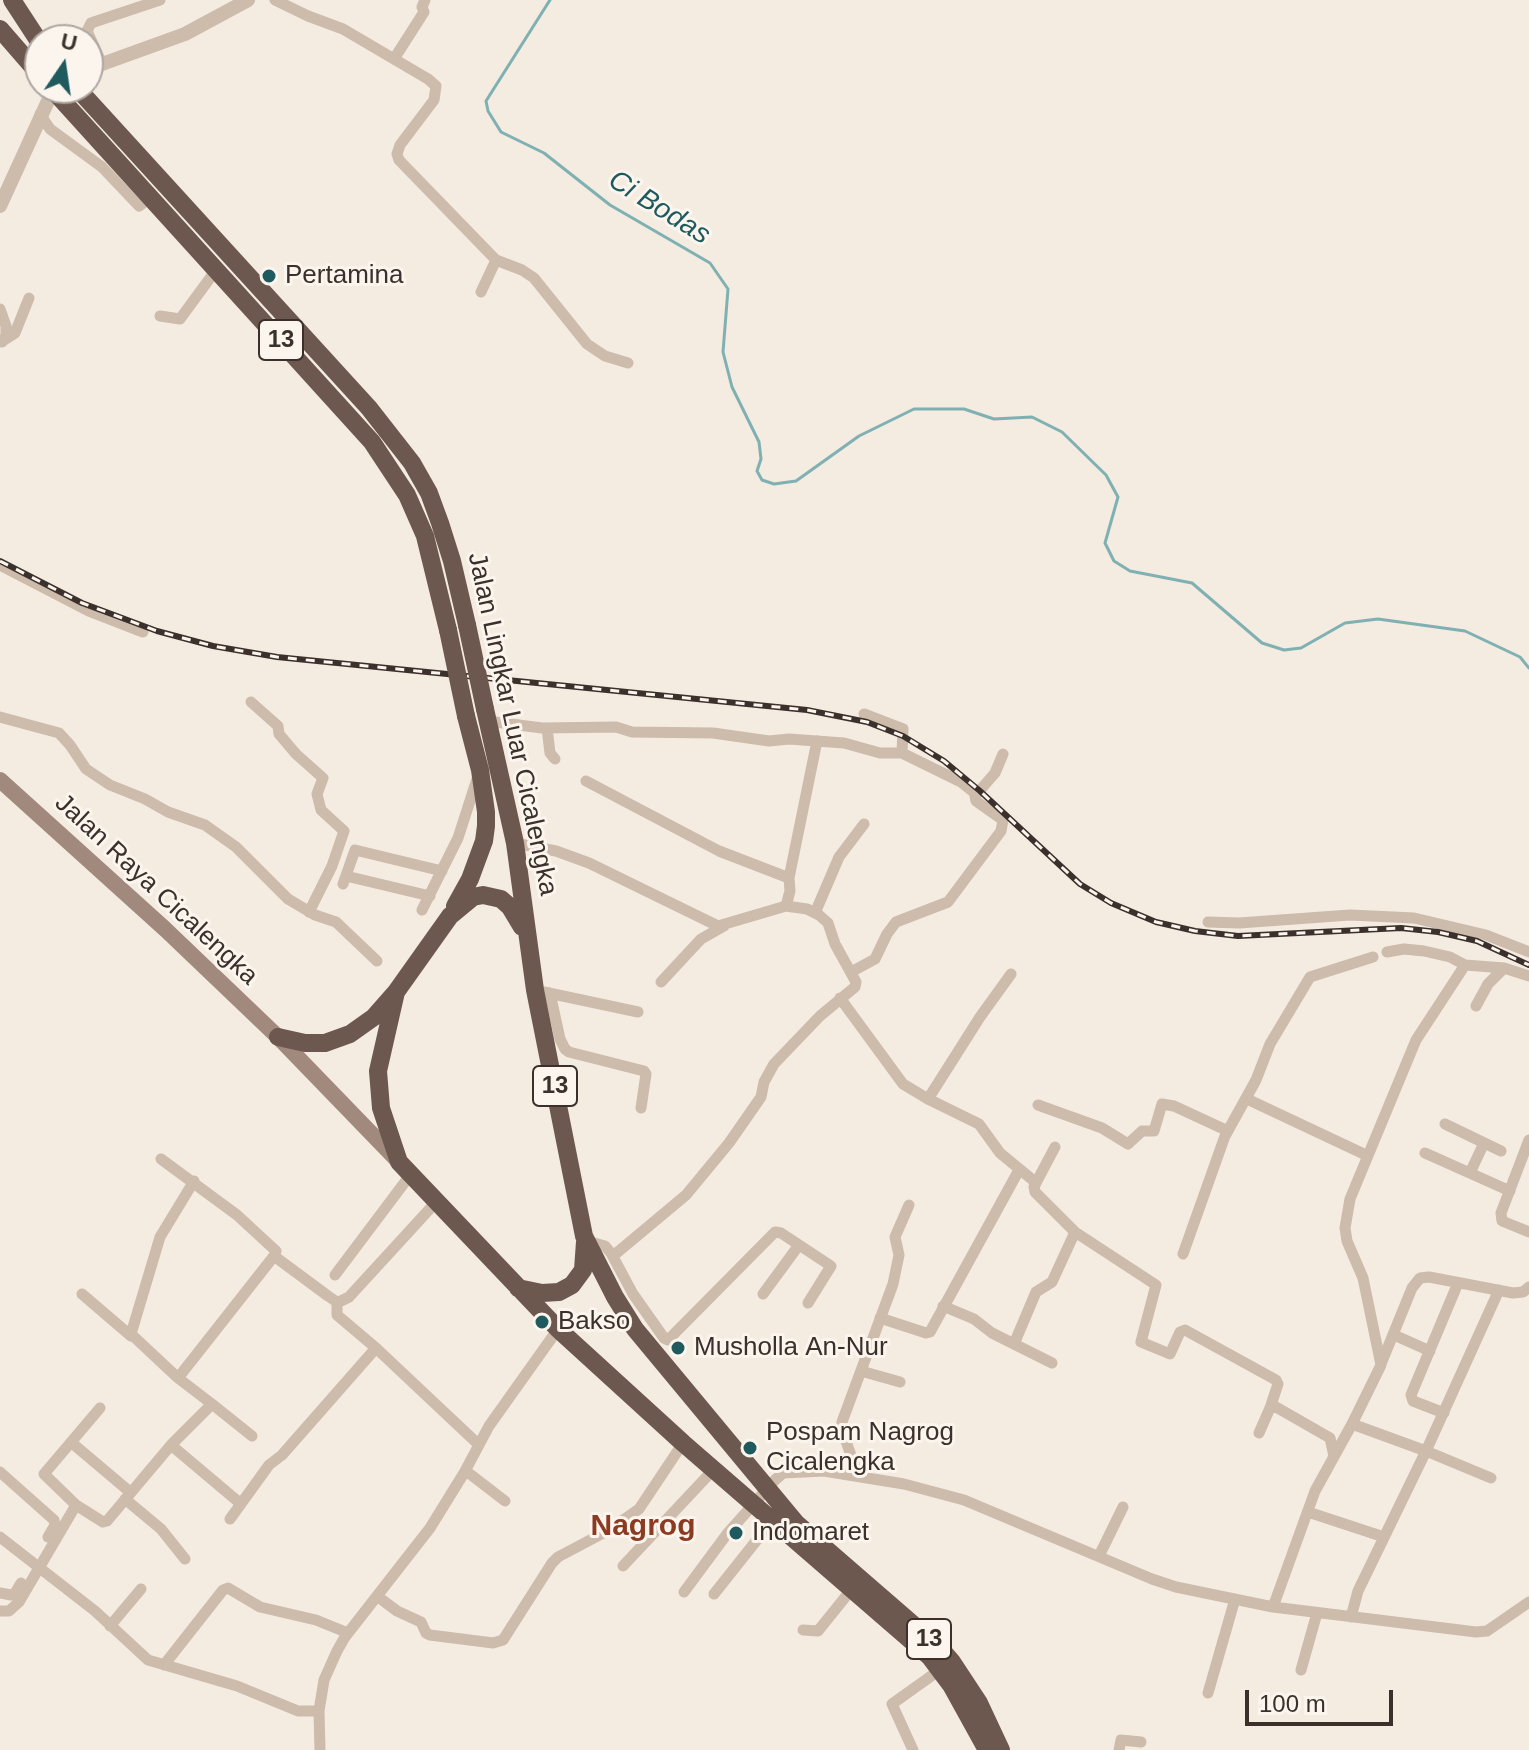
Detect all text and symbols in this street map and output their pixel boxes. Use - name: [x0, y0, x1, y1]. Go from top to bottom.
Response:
- north arrow: [24, 24, 104, 104]
- text: U: [59, 28, 80, 56]
- water label: Ci Bodas: [602, 164, 716, 252]
- place label: Pertamina: [285, 260, 403, 292]
- marker: Pertamina: [260, 267, 278, 285]
- road number: 13: [259, 320, 303, 360]
- street label: Jalan Lingkar Luar Cicalengka: [460, 550, 564, 898]
- street label: Jalan Raya Cicalengka: [48, 788, 264, 992]
- road number: 13: [533, 1066, 577, 1106]
- place label: Bakso: [558, 1306, 630, 1338]
- marker: Bakso: [533, 1313, 551, 1331]
- place label: Musholla An-Nur: [694, 1332, 888, 1364]
- marker: Musholla An-Nur: [669, 1339, 687, 1357]
- place label: Pospam Nagrog Cicalengka: [766, 1417, 954, 1478]
- marker: Pospam Nagrog Cicalengka: [741, 1439, 759, 1457]
- district label: Nagrog: [590, 1509, 696, 1545]
- place label: Indomaret: [752, 1517, 869, 1549]
- marker: Indomaret: [727, 1524, 745, 1542]
- road number: 13: [907, 1619, 951, 1659]
- scale bar: [1249, 1674, 1397, 1724]
- text: 100 m: [1259, 1690, 1326, 1717]

